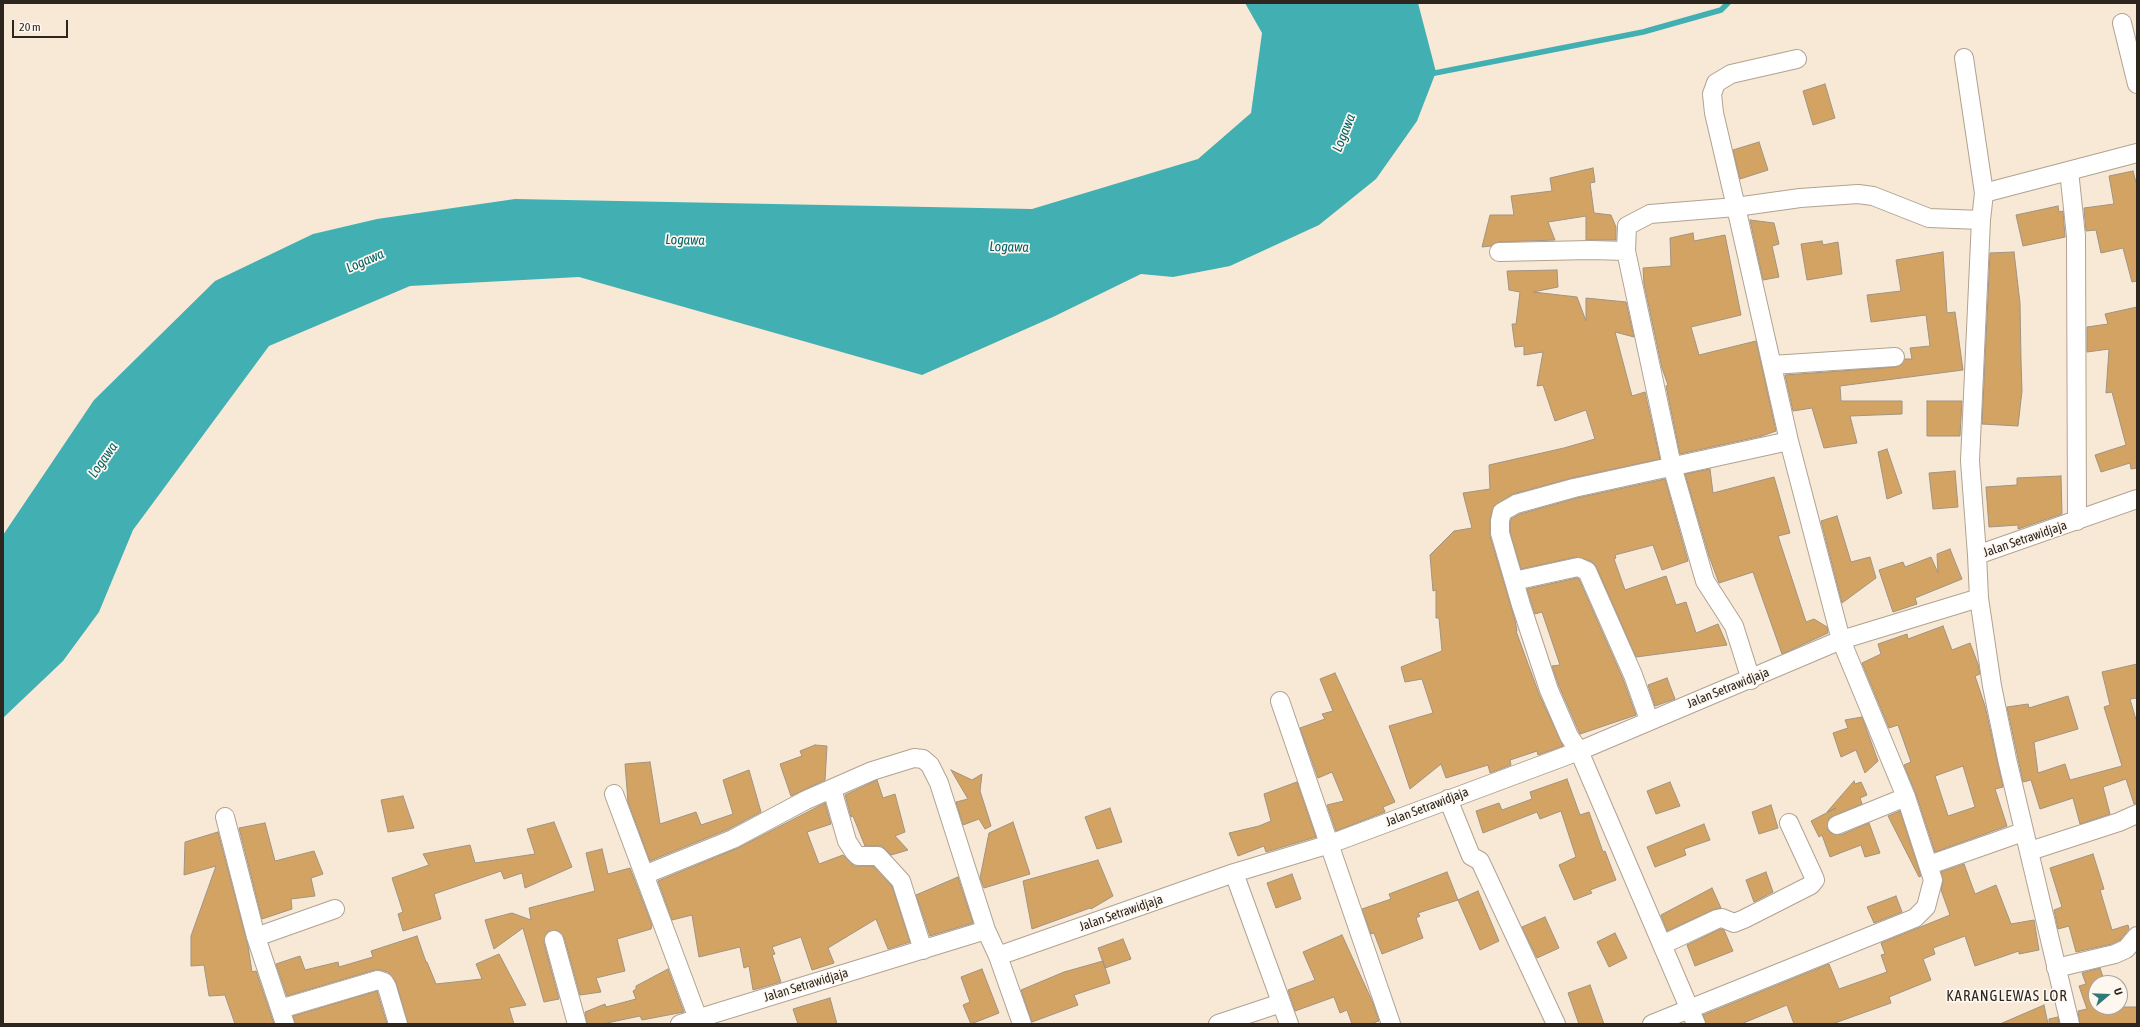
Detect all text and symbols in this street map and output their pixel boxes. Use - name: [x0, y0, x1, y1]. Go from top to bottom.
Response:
- scale bar: [14, 12, 70, 38]
- text: 20 m: [19, 20, 41, 34]
- water label: Logawa: [1329, 112, 1359, 154]
- water label: Logawa: [665, 231, 705, 249]
- water label: Logawa: [989, 238, 1029, 256]
- water label: Logawa: [344, 245, 386, 277]
- water label: Logawa: [85, 439, 121, 481]
- street label: Jalan Setrawidjaja: [1981, 517, 2069, 561]
- street label: Jalan Setrawidjaja: [1685, 664, 1771, 712]
- street label: Jalan Setrawidjaja: [1383, 784, 1471, 830]
- street label: Jalan Setrawidjaja: [1077, 891, 1165, 935]
- street label: Jalan Setrawidjaja: [762, 965, 850, 1005]
- north arrow: [2088, 975, 2128, 1015]
- text: U: [2112, 986, 2125, 996]
- district label: KARANGLEWAS LOR: [1946, 987, 2068, 1005]

